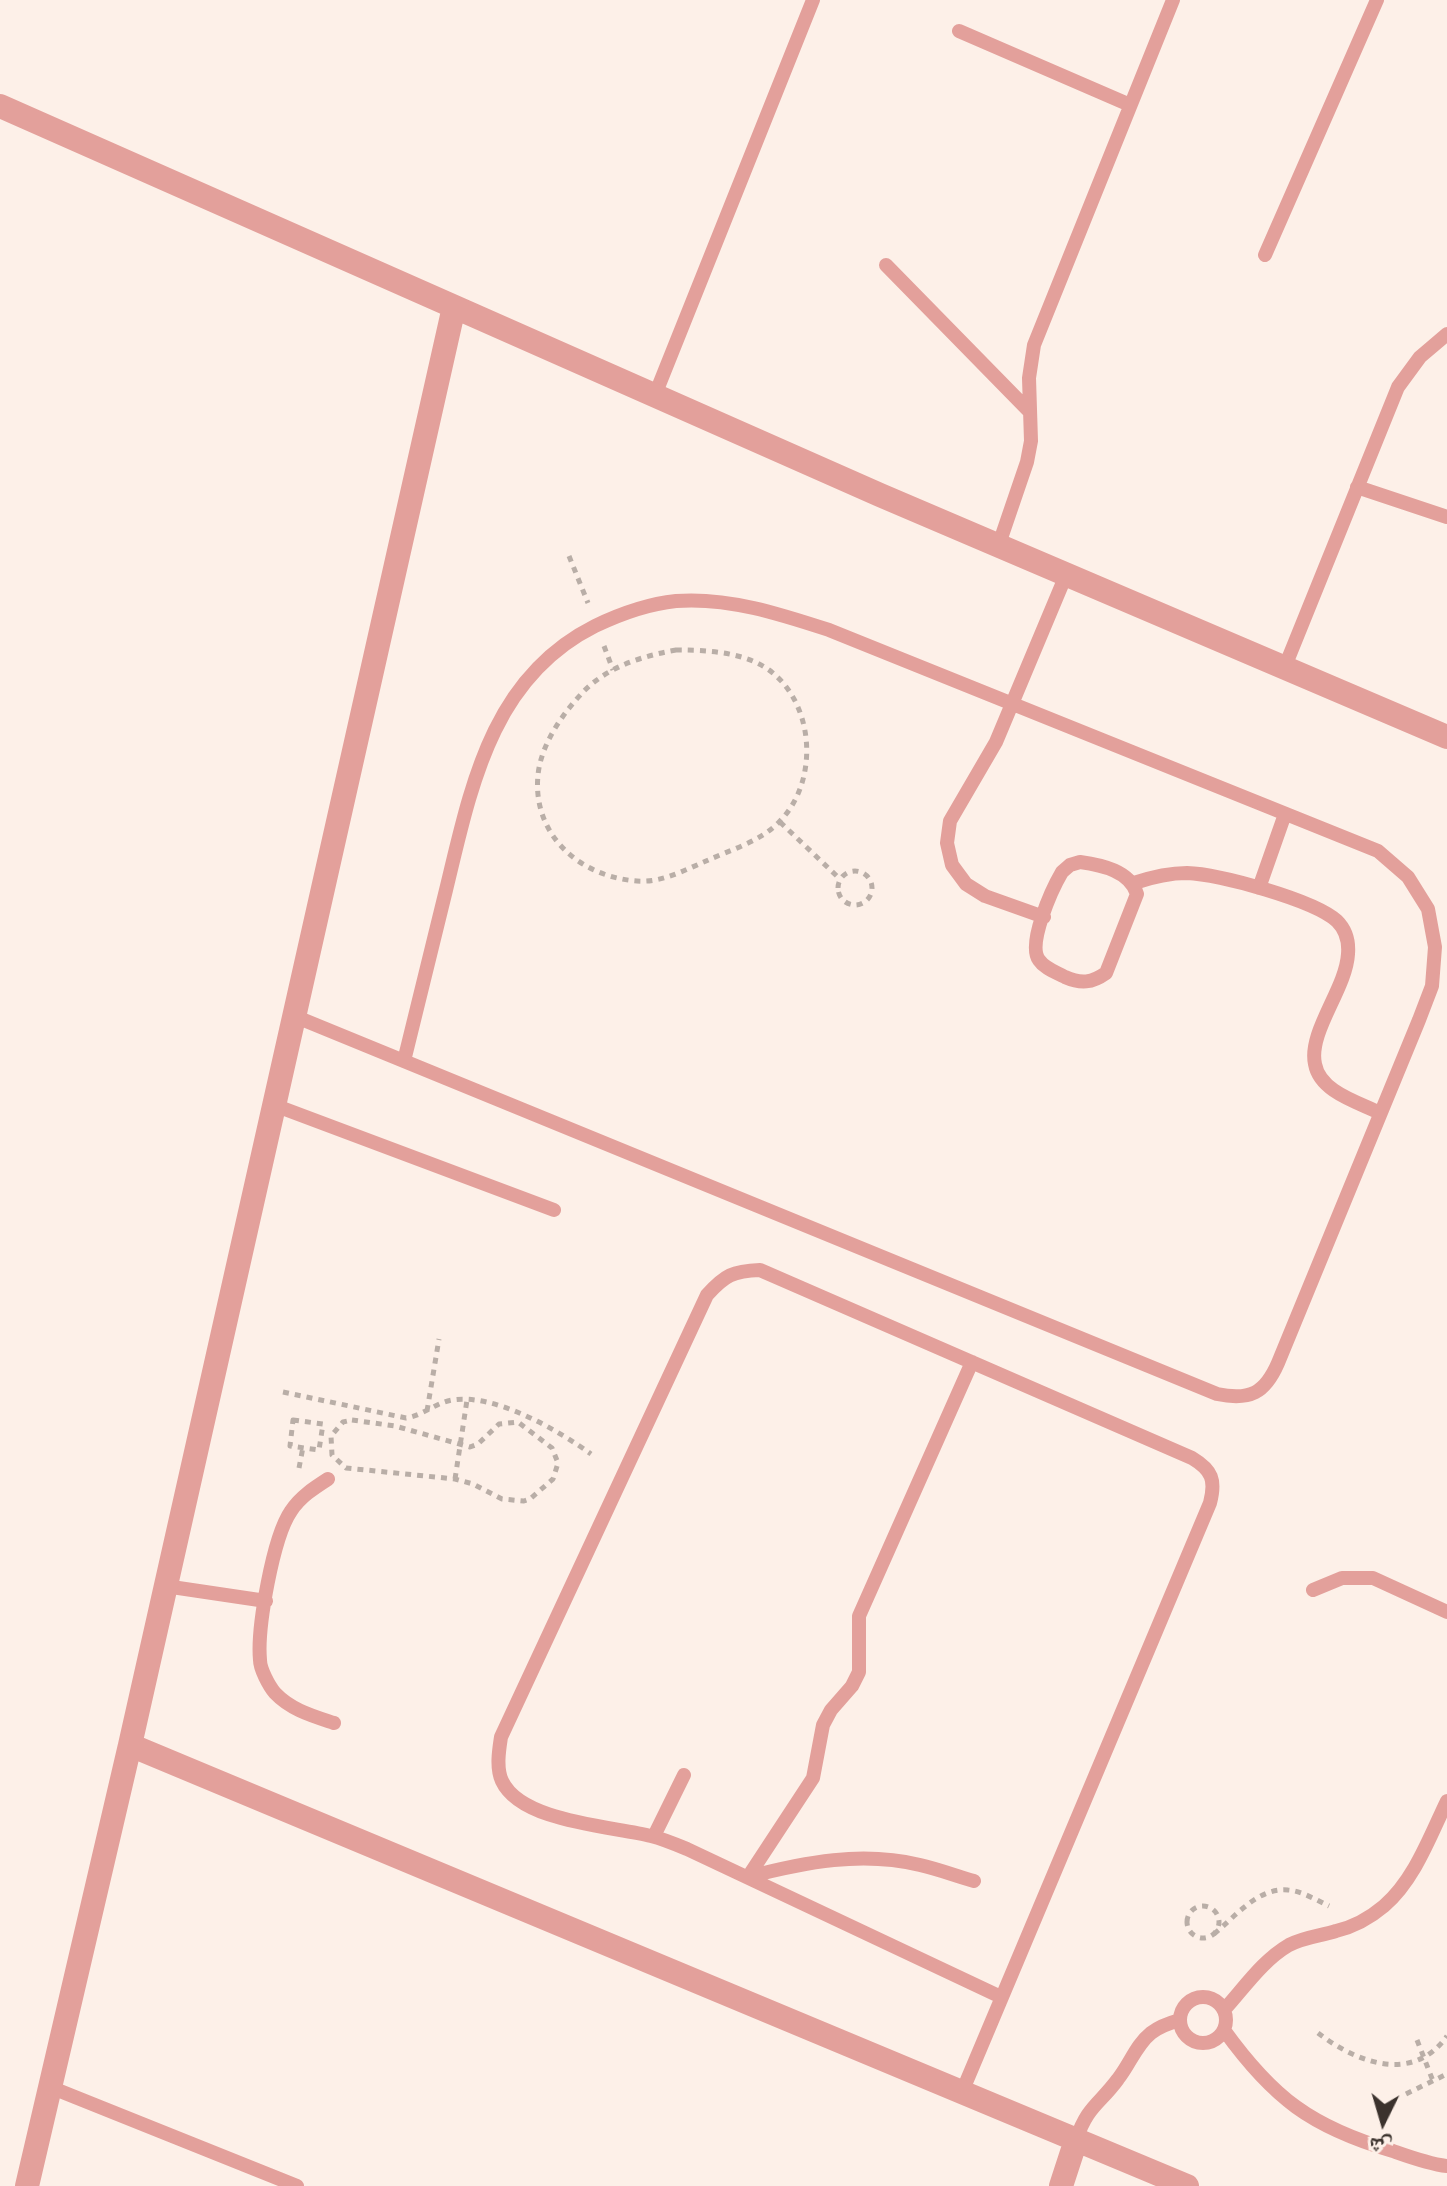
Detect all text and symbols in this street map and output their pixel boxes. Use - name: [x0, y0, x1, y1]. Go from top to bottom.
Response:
- north arrow: [1343, 2082, 1423, 2162]
- text: ش: [1368, 2132, 1394, 2160]

